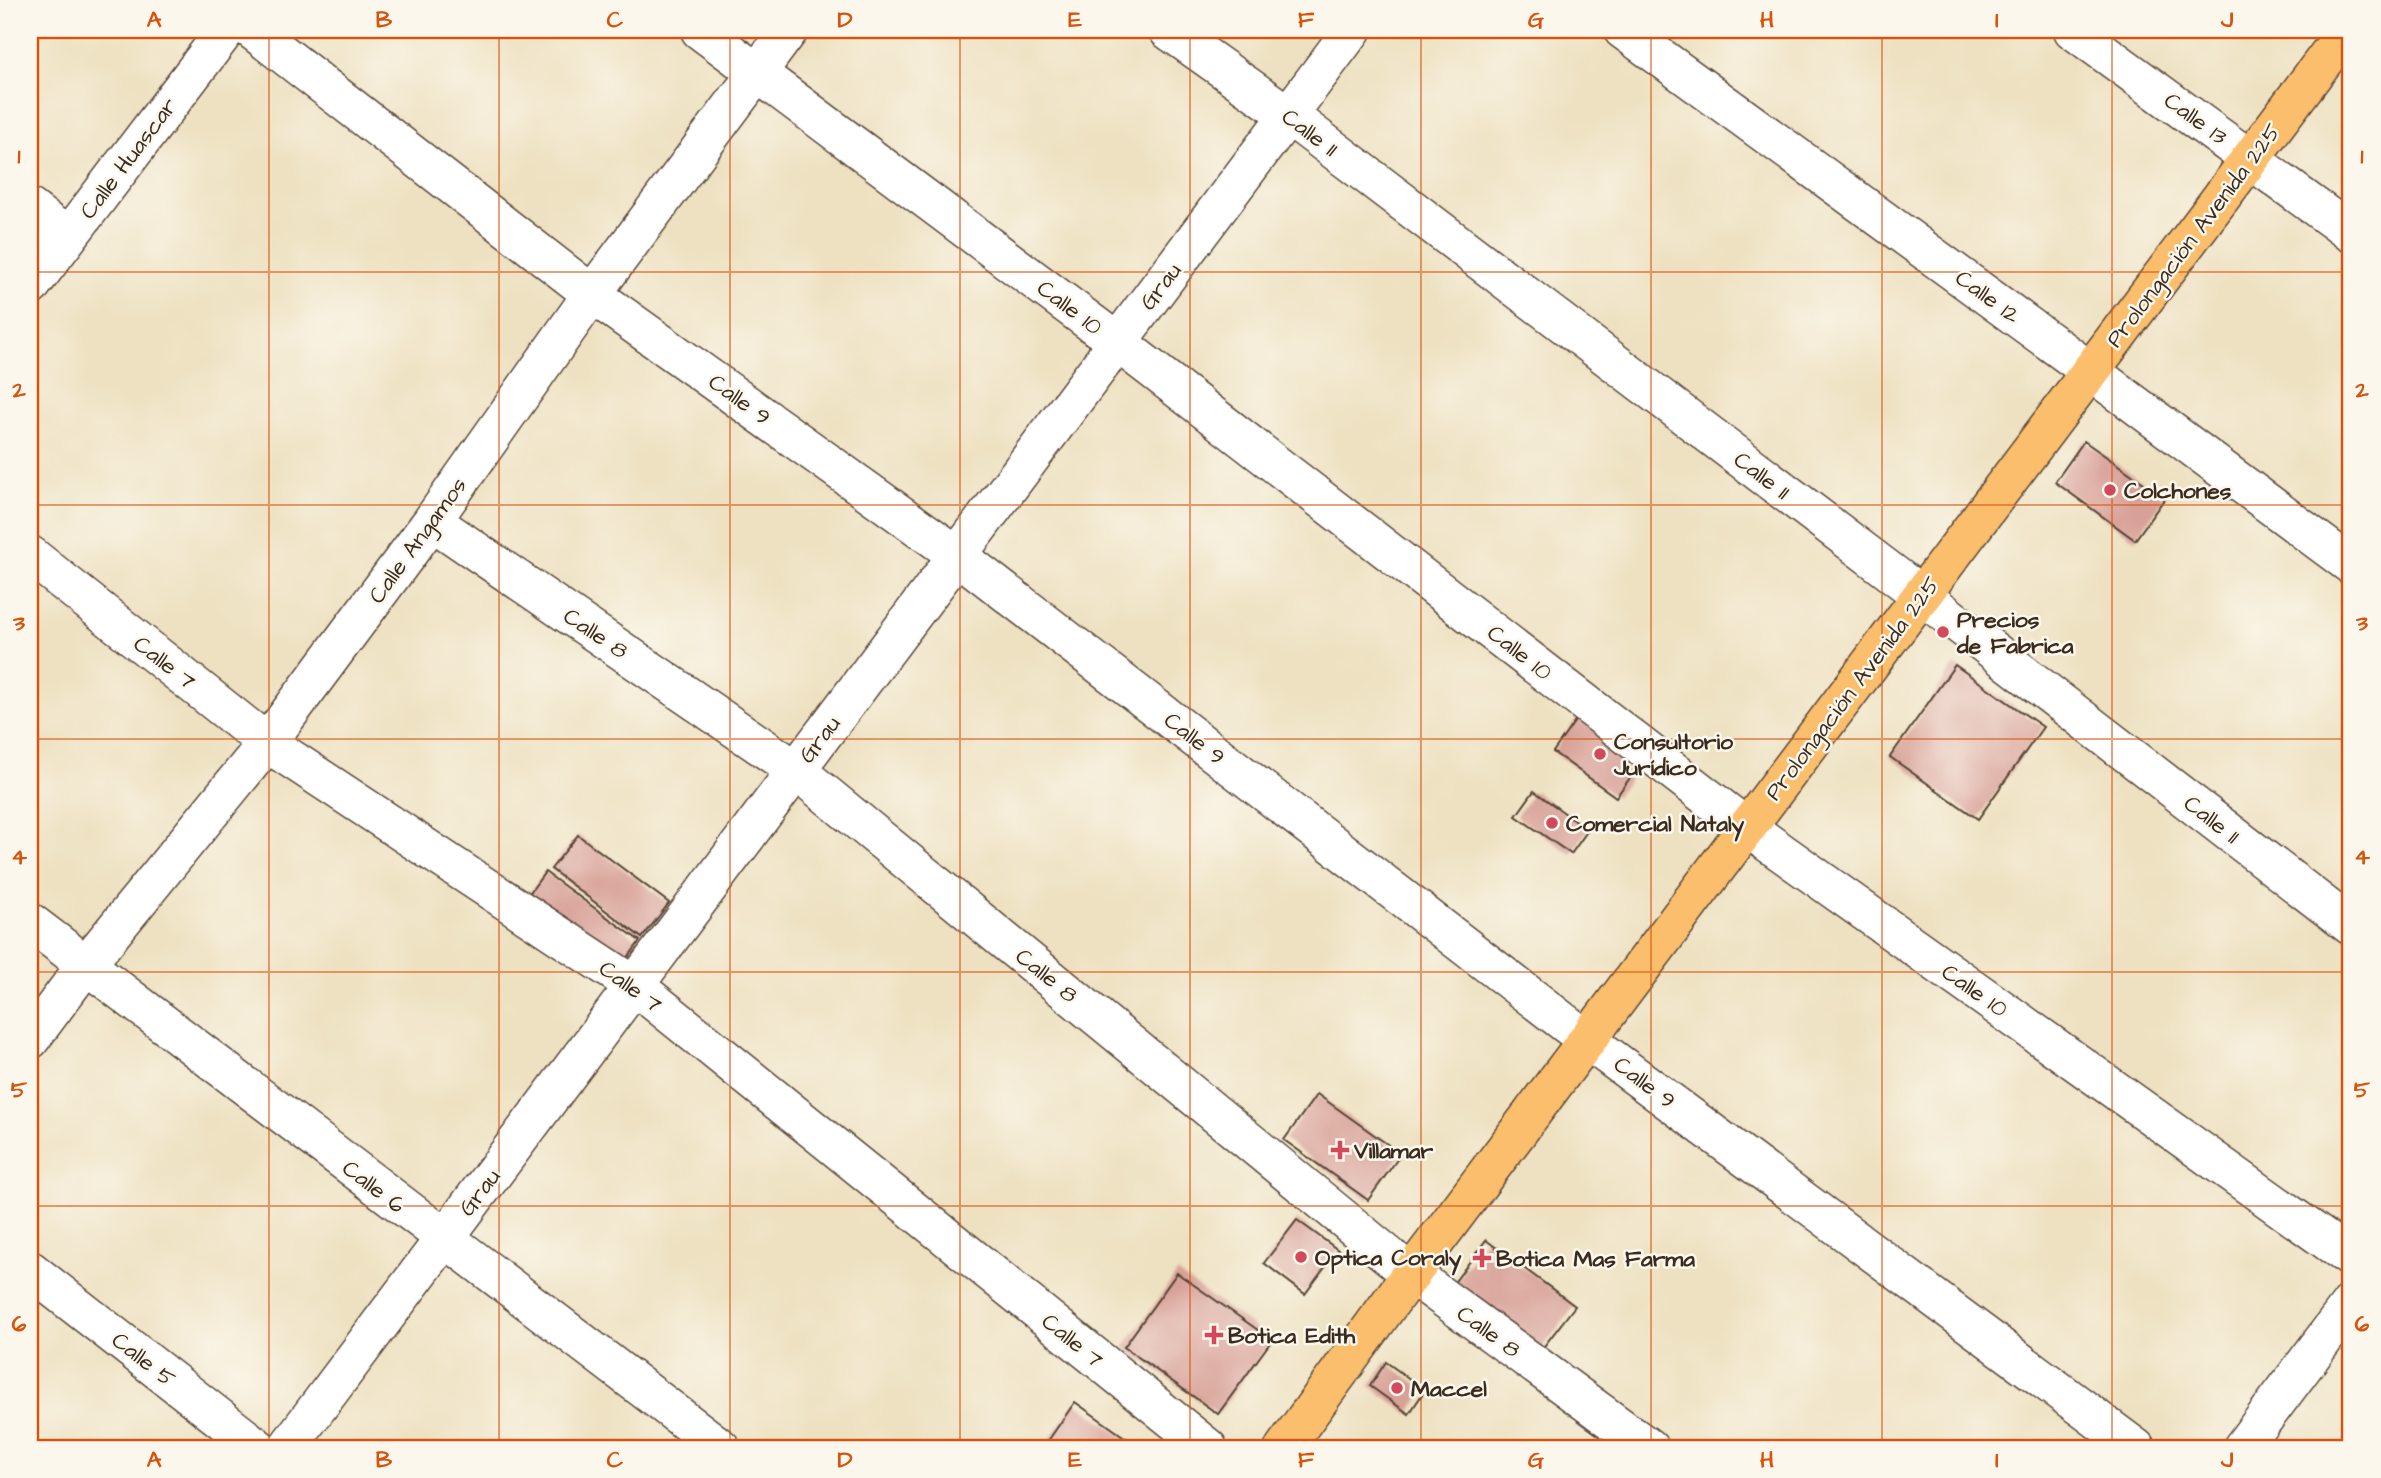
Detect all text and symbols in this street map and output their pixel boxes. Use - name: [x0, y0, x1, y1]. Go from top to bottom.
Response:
- text: A: [147, 4, 162, 36]
- text: B: [376, 4, 393, 36]
- text: C: [607, 4, 624, 36]
- text: D: [838, 4, 853, 36]
- text: E: [1068, 4, 1082, 36]
- text: F: [1298, 4, 1315, 36]
- text: G: [1528, 4, 1544, 36]
- text: H: [1760, 4, 1774, 36]
- text: I: [1995, 4, 1999, 36]
- text: J: [2220, 4, 2234, 36]
- street label: Calle 13: [2157, 85, 2234, 153]
- street label: Calle Huascar: [72, 91, 185, 226]
- street label: Calle 11: [1275, 101, 1344, 164]
- street label: Prolongación Avenida 225: [2099, 117, 2290, 355]
- text: 1: [18, 140, 21, 172]
- text: 1: [2361, 140, 2364, 172]
- street label: Grau: [1132, 256, 1189, 317]
- street label: Calle 12: [1948, 262, 2026, 331]
- street label: Calle 10: [1030, 273, 1109, 343]
- street label: Calle 9: [702, 366, 777, 433]
- text: 2: [11, 374, 26, 406]
- text: 2: [2354, 374, 2369, 406]
- street label: Calle 11: [1727, 444, 1796, 507]
- street label: Calle Angamos: [361, 471, 475, 611]
- place label: Colchones: [2124, 475, 2232, 507]
- marker: Colchones: [2102, 482, 2118, 498]
- street label: Prolongación Avenida 225: [1758, 570, 1949, 808]
- street label: Calle 8: [557, 600, 634, 667]
- place label: Precios de Fabrica: [1956, 604, 2074, 662]
- text: 3: [12, 607, 25, 639]
- text: 3: [2355, 607, 2368, 639]
- street label: Calle 10: [1480, 617, 1559, 688]
- marker: Precios de Fabrica: [1935, 624, 1951, 640]
- street label: Calle 7: [127, 628, 202, 697]
- street label: Calle 9: [1157, 705, 1232, 773]
- street label: Grau: [791, 709, 848, 770]
- place label: Consultorio Jurídico: [1613, 726, 1733, 784]
- marker: Consultorio Jurídico: [1592, 746, 1608, 762]
- street label: Calle 11: [2177, 788, 2246, 852]
- place label: Comercial Nataly: [1566, 808, 1745, 842]
- marker: Comercial Nataly: [1544, 815, 1560, 831]
- text: 4: [11, 841, 27, 873]
- text: 4: [2354, 841, 2370, 873]
- street label: Calle 8: [1008, 941, 1084, 1011]
- street label: Calle 7: [592, 953, 669, 1021]
- street label: Calle 10: [1935, 956, 2014, 1025]
- street label: Calle 9: [1607, 1049, 1682, 1117]
- text: 5: [11, 1074, 28, 1106]
- text: 5: [2354, 1074, 2371, 1106]
- place label: Villamar: [1353, 1135, 1433, 1167]
- marker: Villamar: [1332, 1142, 1348, 1158]
- street label: Calle 6: [335, 1153, 411, 1221]
- street label: Grau: [451, 1162, 508, 1223]
- place label: Optica Coraly: [1315, 1242, 1462, 1276]
- place label: Botica Mas Farma: [1496, 1243, 1695, 1275]
- marker: Optica Coraly: [1293, 1249, 1309, 1265]
- marker: Botica Mas Farma: [1474, 1250, 1490, 1266]
- street label: Calle 8: [1450, 1298, 1527, 1366]
- street label: Calle 7: [1035, 1306, 1110, 1376]
- text: 6: [12, 1308, 27, 1340]
- text: 6: [2355, 1308, 2370, 1340]
- place label: Botica Edith: [1228, 1320, 1356, 1352]
- street label: Calle 5: [105, 1325, 182, 1395]
- marker: Botica Edith: [1206, 1327, 1222, 1343]
- place label: Maccel: [1411, 1373, 1487, 1405]
- marker: Maccel: [1389, 1380, 1405, 1396]
- text: A: [147, 1444, 162, 1476]
- text: B: [376, 1444, 393, 1476]
- text: C: [607, 1444, 624, 1476]
- text: D: [838, 1444, 853, 1476]
- text: E: [1068, 1444, 1082, 1476]
- text: F: [1298, 1444, 1315, 1476]
- text: G: [1528, 1444, 1544, 1476]
- text: H: [1760, 1444, 1774, 1476]
- text: I: [1995, 1444, 1999, 1476]
- text: J: [2220, 1444, 2234, 1476]

